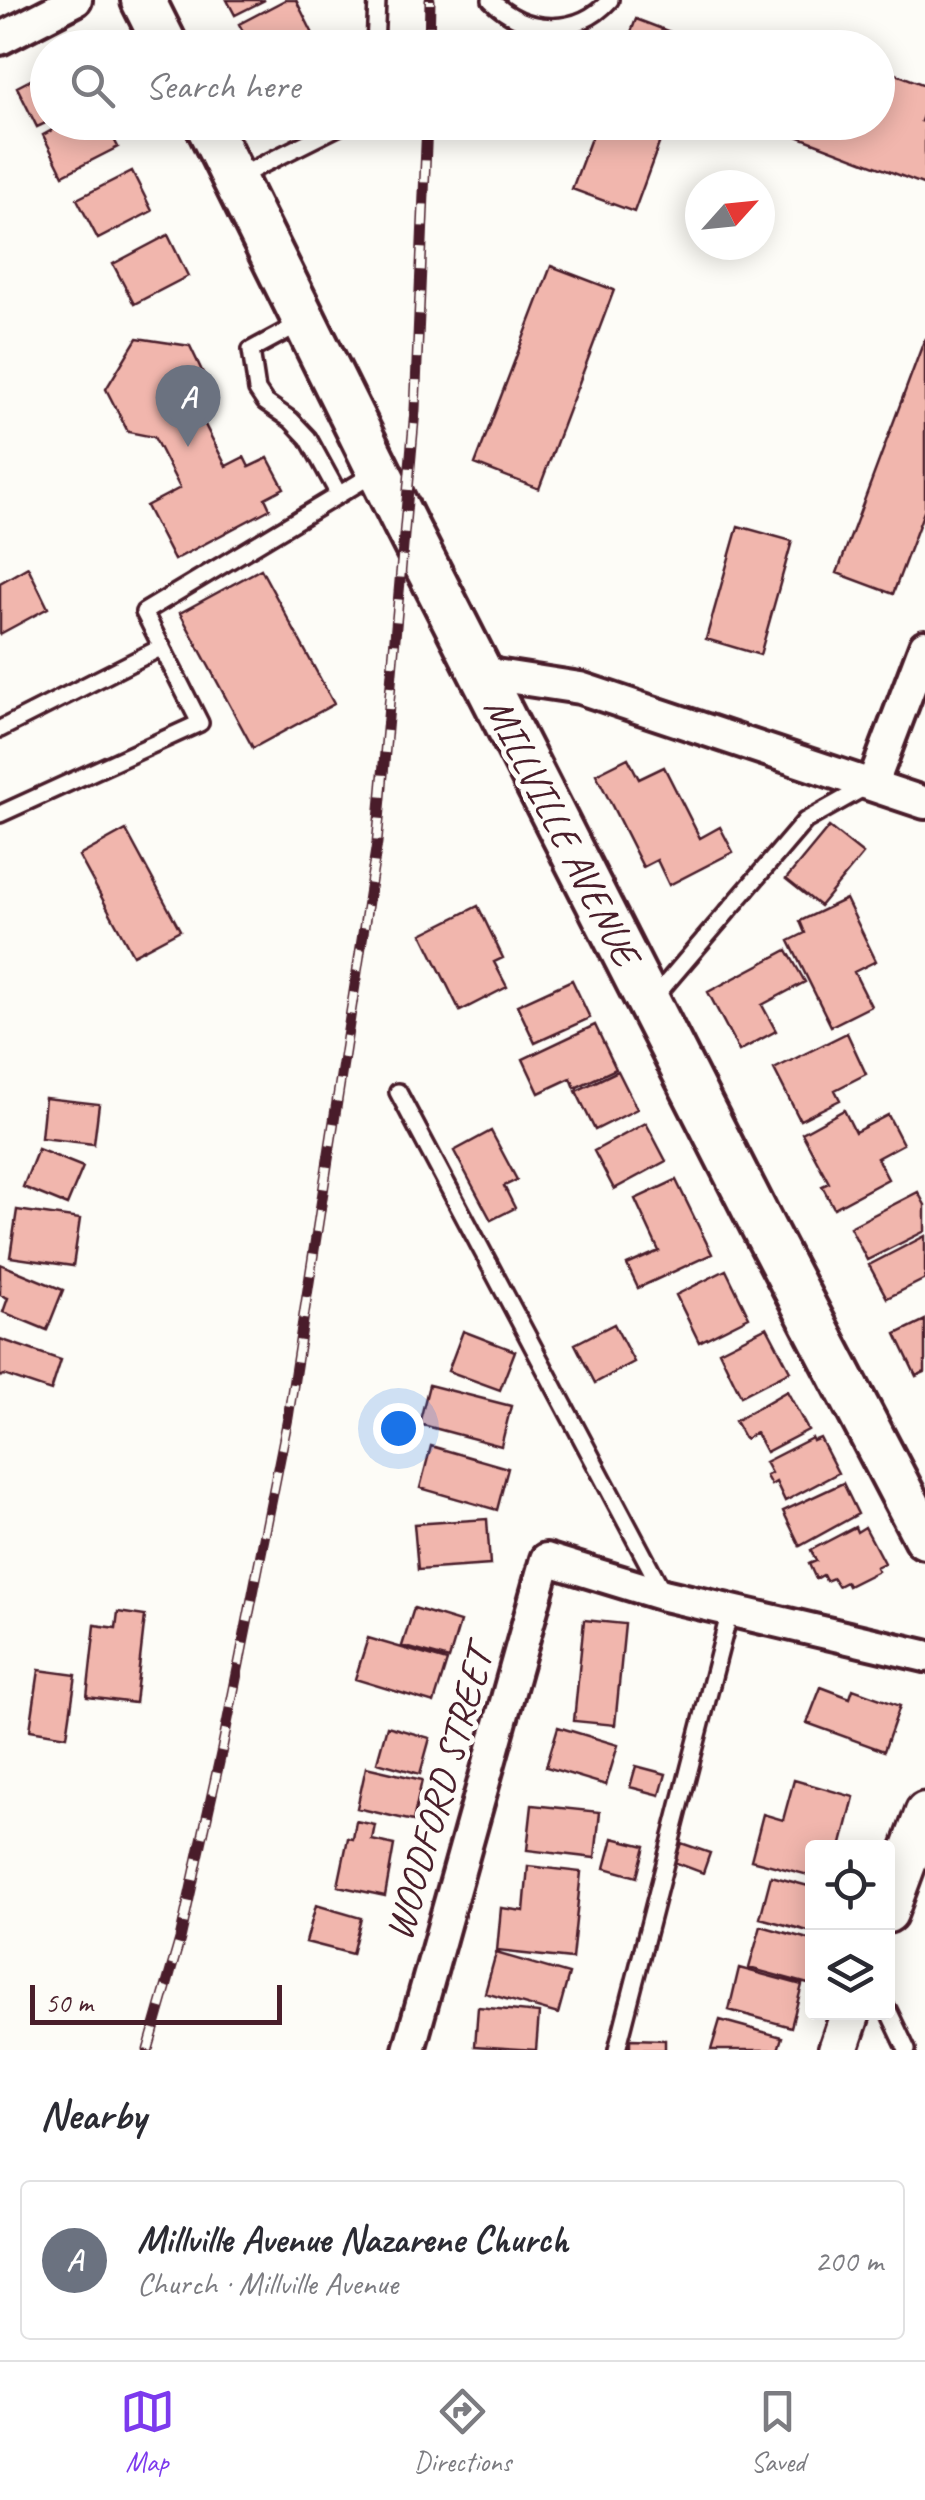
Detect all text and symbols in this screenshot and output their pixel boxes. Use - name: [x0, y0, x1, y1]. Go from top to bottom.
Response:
- search box: [30, 30, 895, 140]
- icon: search: [65, 58, 120, 113]
- text: Search here: [145, 62, 300, 109]
- north arrow: [685, 170, 775, 260]
- pin: A: [156, 364, 220, 447]
- street label: MILLVILLE AVENUE: [473, 689, 653, 978]
- your location: [373, 1403, 424, 1454]
- street label: WOODFORD STREET: [373, 1633, 507, 1946]
- map controls: [805, 1840, 895, 2020]
- button: locate: [805, 1840, 895, 1930]
- button: layers: [805, 1930, 895, 2020]
- scale bar: [30, 1980, 282, 2024]
- text: 50 m: [45, 1985, 93, 2020]
- text: Nearby: [40, 2089, 146, 2142]
- text: Millville Avenue Nazarene Church: [137, 2216, 568, 2263]
- text: A: [66, 2240, 83, 2281]
- text: 200 m: [814, 2240, 883, 2281]
- text: Church · Millville Avenue: [137, 2263, 398, 2304]
- tab: Map: [120, 2384, 175, 2479]
- tab: Directions: [414, 2384, 511, 2479]
- tab: Saved: [750, 2384, 805, 2479]

